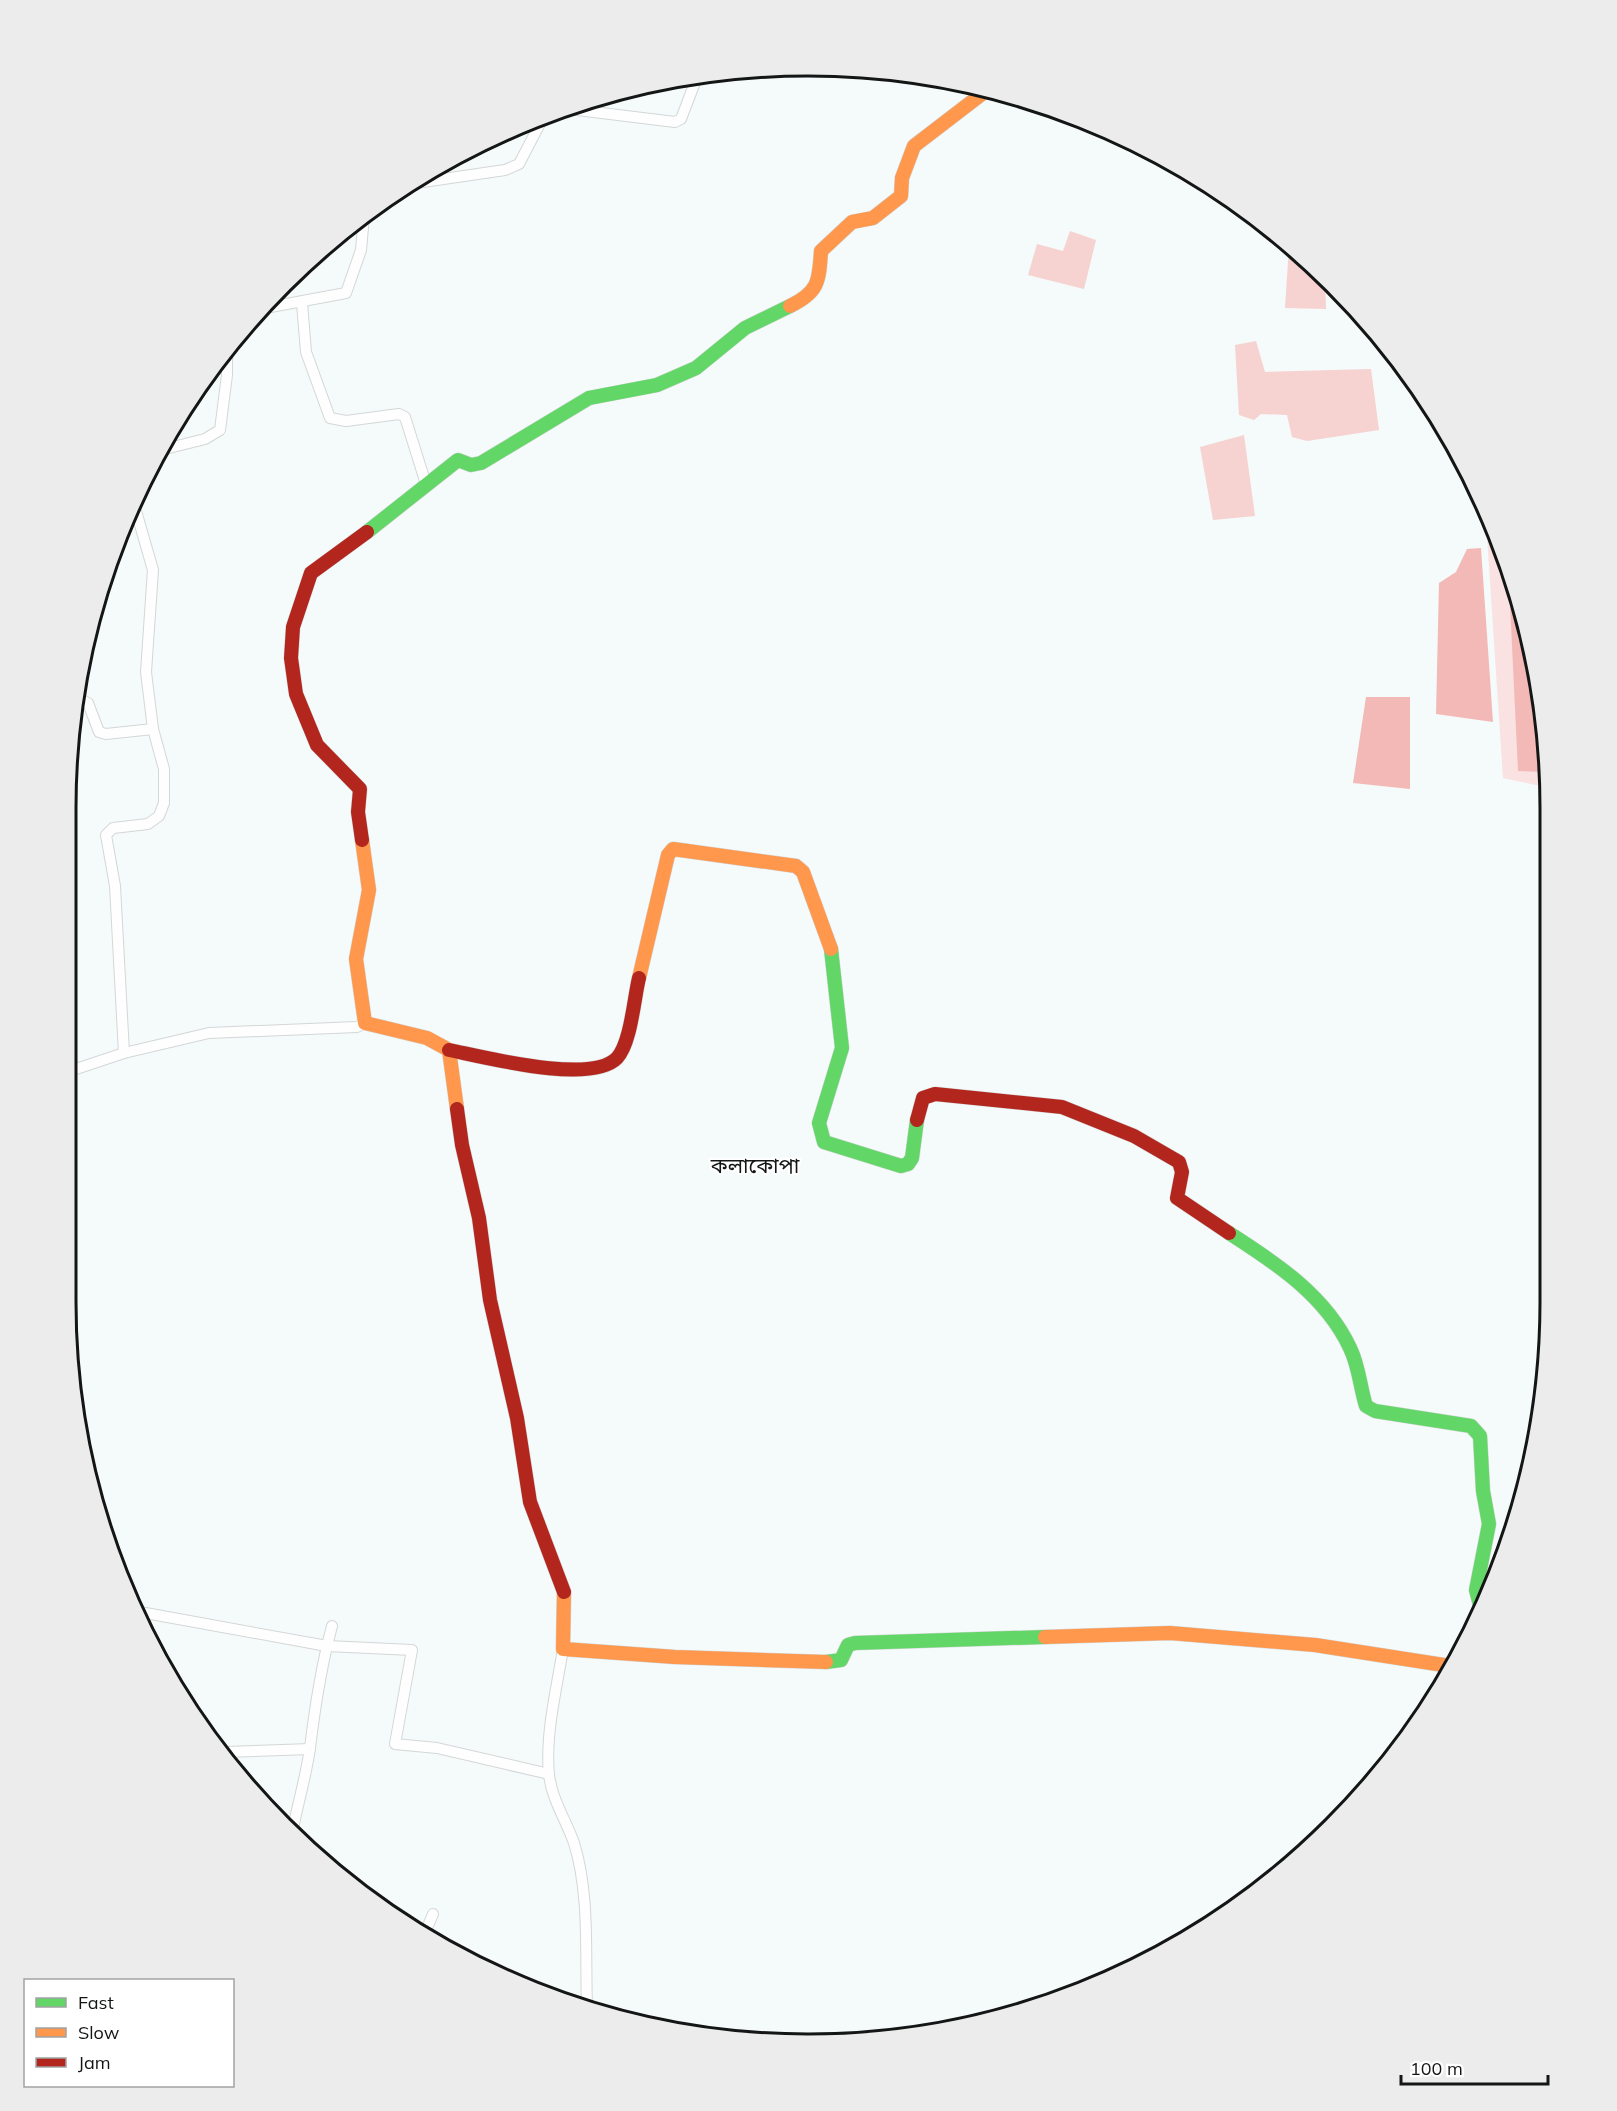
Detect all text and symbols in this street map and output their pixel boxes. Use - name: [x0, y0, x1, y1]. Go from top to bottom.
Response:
- district label: কলাকোপা: [710, 1152, 800, 1178]
- legend: [24, 1979, 234, 2087]
- text: Fast: [78, 1991, 114, 2014]
- text: Slow: [78, 2021, 120, 2044]
- scale bar: [1401, 2048, 1548, 2086]
- text: Jam: [78, 2051, 111, 2074]
- text: 100 m: [1410, 2057, 1463, 2080]

